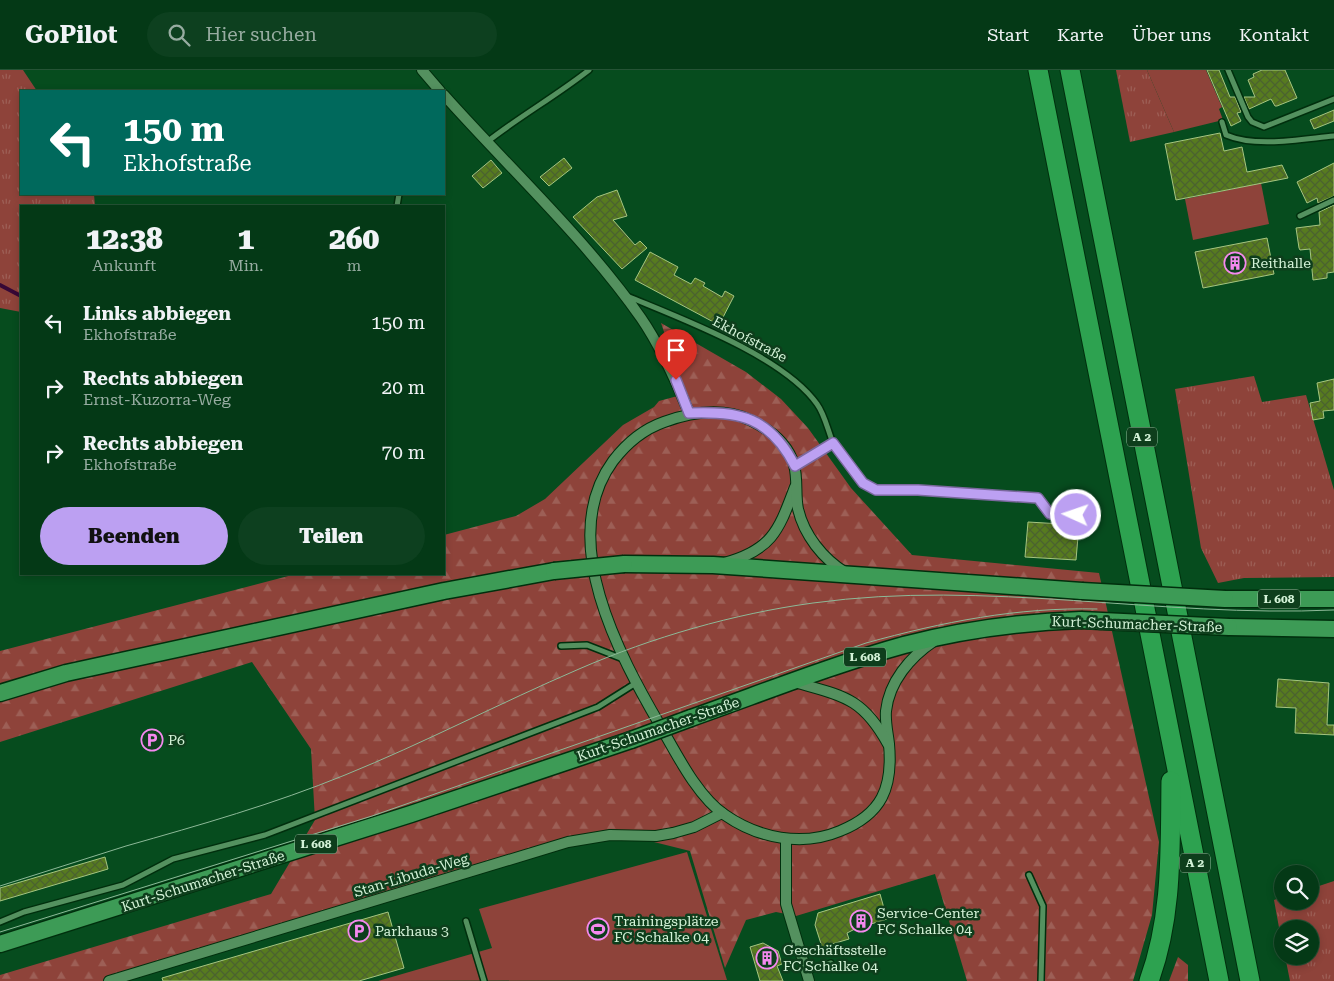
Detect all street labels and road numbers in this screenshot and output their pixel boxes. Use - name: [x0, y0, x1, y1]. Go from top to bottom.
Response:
- street label: Ekhofstraße: [710, 313, 790, 365]
- road number: A 2: [1127, 428, 1157, 447]
- road number: L 608: [1258, 590, 1300, 608]
- street label: Kurt-Schumacher-Straße: [1051, 613, 1223, 635]
- road number: L 608: [844, 648, 886, 666]
- street label: Kurt-Schumacher-Straße: [575, 694, 742, 764]
- road number: L 608: [295, 834, 337, 854]
- street label: Kurt-Schumacher-Straße: [119, 847, 287, 915]
- street label: Stan-Libuda-Weg: [352, 850, 470, 900]
- road number: A 2: [1180, 854, 1210, 872]

